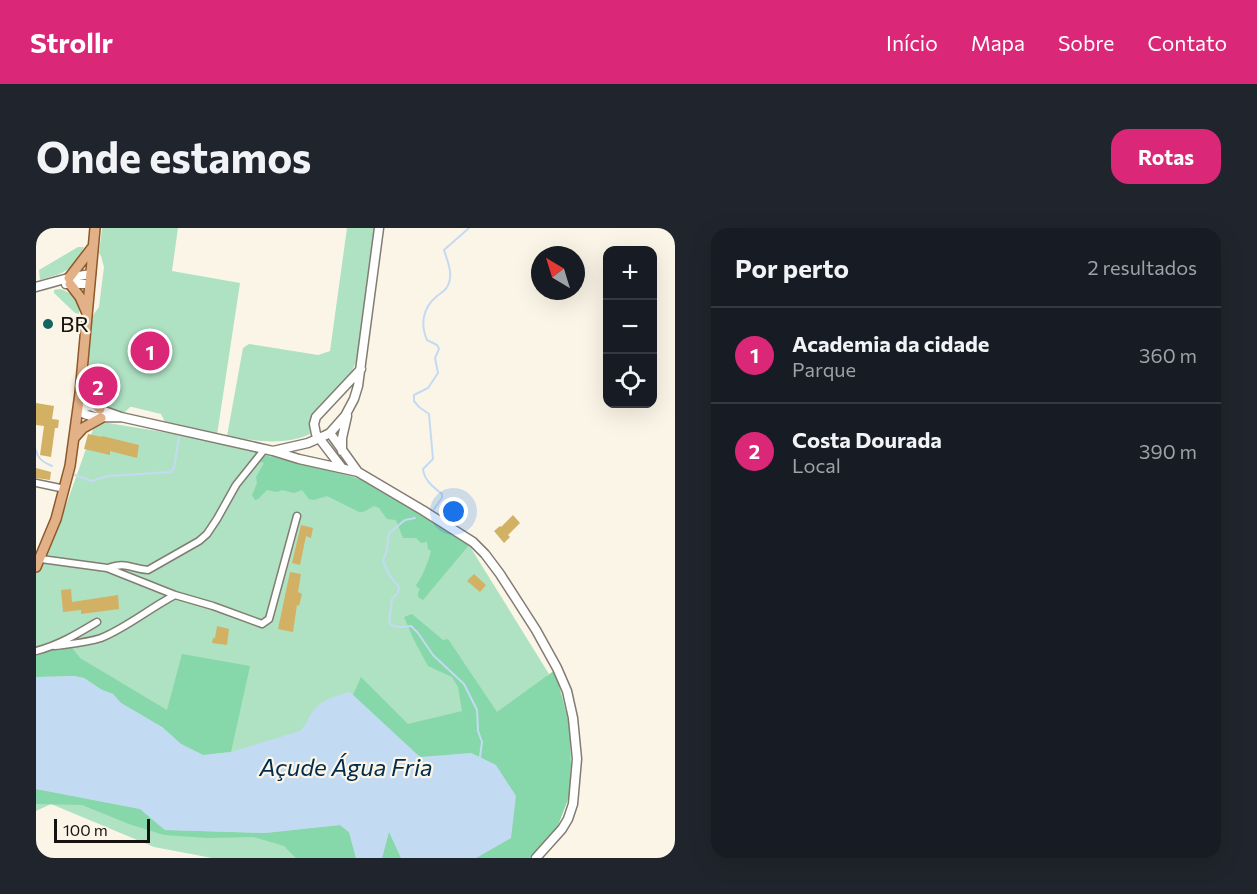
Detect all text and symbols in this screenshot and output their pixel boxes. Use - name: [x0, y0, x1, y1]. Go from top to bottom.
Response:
- text: Strollr: [30, 25, 113, 59]
- text: Início: [886, 30, 938, 55]
- text: Mapa: [971, 30, 1025, 55]
- text: Sobre: [1058, 30, 1114, 55]
- text: Contato: [1147, 30, 1227, 55]
- button: Rotas: [1111, 129, 1221, 184]
- text: Onde estamos: [36, 130, 311, 182]
- north arrow: [531, 246, 585, 300]
- map controls: [603, 246, 657, 408]
- button: +: [603, 246, 657, 300]
- text: Por perto: [735, 252, 849, 283]
- text: 2 resultados: [1087, 255, 1197, 279]
- button: −: [603, 300, 657, 354]
- place label: BR: [60, 310, 89, 337]
- marker: BR: [41, 317, 55, 331]
- pin: 1: [130, 328, 170, 374]
- text: Academia da cidade: [792, 330, 989, 357]
- text: 1: [750, 343, 759, 367]
- text: 360 m: [1139, 343, 1197, 367]
- button: locate: [603, 354, 657, 408]
- text: Parque: [792, 357, 856, 381]
- pin: 2: [78, 364, 118, 408]
- text: Costa Dourada: [792, 426, 942, 453]
- text: 2: [749, 439, 760, 463]
- text: 390 m: [1139, 439, 1197, 463]
- text: Local: [792, 453, 841, 477]
- your location: [439, 497, 468, 526]
- water label: Açude Água Fria: [258, 752, 433, 781]
- scale bar: [54, 816, 150, 844]
- text: 100 m: [63, 820, 108, 839]

